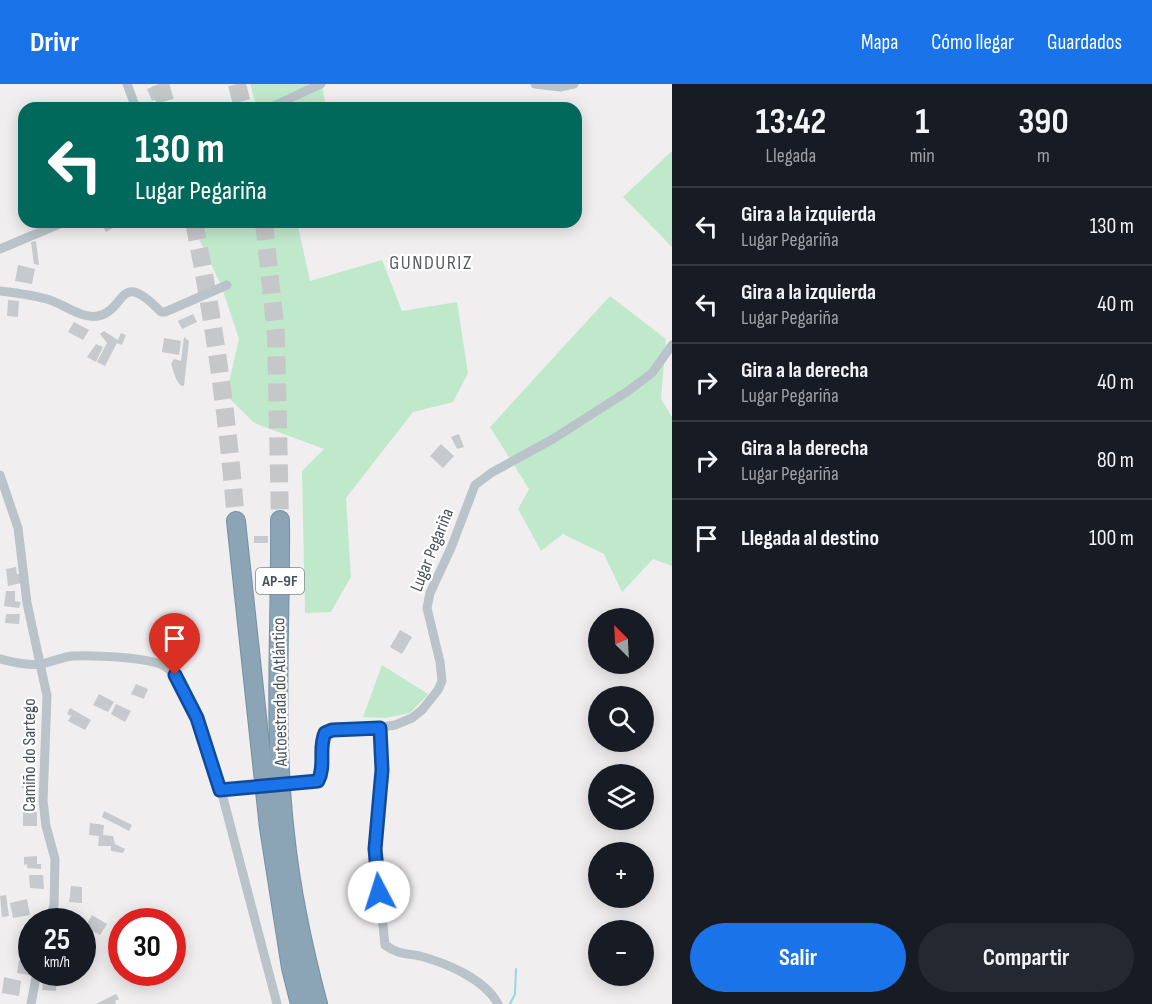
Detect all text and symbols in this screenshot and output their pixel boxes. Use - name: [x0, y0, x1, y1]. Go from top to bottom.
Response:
- text: Drivr: [30, 26, 79, 59]
- text: Mapa: [861, 30, 898, 55]
- text: Cómo llegar: [931, 30, 1014, 55]
- text: Guardados: [1047, 30, 1122, 55]
- text: 13:42: [755, 101, 826, 144]
- text: 1: [915, 101, 929, 144]
- text: 390: [1018, 101, 1069, 144]
- text: 130 m: [135, 124, 225, 175]
- icon: left: [36, 126, 114, 204]
- text: Llegada: [766, 144, 816, 168]
- text: min: [910, 144, 935, 168]
- text: m: [1037, 144, 1050, 168]
- text: Lugar Pegariña: [135, 175, 267, 207]
- text: Gira a la izquierda: [741, 201, 876, 228]
- icon: left: [690, 210, 723, 243]
- text: 130 m: [1090, 213, 1134, 240]
- text: Lugar Pegariña: [741, 228, 839, 252]
- district label: GUNDURIZ: [389, 251, 473, 275]
- text: Gira a la izquierda: [741, 279, 876, 306]
- icon: left: [690, 288, 723, 321]
- text: 40 m: [1097, 291, 1134, 318]
- text: Lugar Pegariña: [741, 306, 839, 330]
- text: Gira a la derecha: [741, 357, 868, 384]
- icon: right: [690, 366, 723, 399]
- text: 40 m: [1097, 369, 1134, 396]
- text: Lugar Pegariña: [741, 384, 839, 408]
- text: Gira a la derecha: [741, 435, 868, 462]
- icon: right: [690, 444, 723, 477]
- text: 80 m: [1097, 447, 1134, 474]
- text: Lugar Pegariña: [741, 462, 839, 486]
- street label: Lugar Pegariña: [406, 505, 458, 595]
- icon: arrive: [690, 522, 723, 555]
- text: Llegada al destino: [741, 525, 879, 552]
- text: 100 m: [1089, 525, 1134, 552]
- road number: AP-9F: [256, 568, 304, 594]
- north arrow: [588, 608, 654, 674]
- map controls: [588, 608, 654, 986]
- pin: [149, 613, 200, 675]
- street label: Autoestrada do Atlántico: [268, 617, 292, 768]
- icon: arrive: [158, 622, 191, 655]
- button: search: [588, 686, 654, 752]
- street label: Camiño do Sartego: [19, 698, 40, 812]
- button: layers: [588, 764, 654, 830]
- button: +: [588, 842, 654, 908]
- position arrow: [347, 860, 411, 924]
- speed limit sign: 30: [108, 908, 186, 986]
- button: −: [588, 920, 654, 986]
- text: 25: [44, 922, 70, 958]
- button: Salir: [690, 923, 906, 992]
- button: Compartir: [918, 923, 1134, 992]
- text: km/h: [44, 953, 70, 972]

